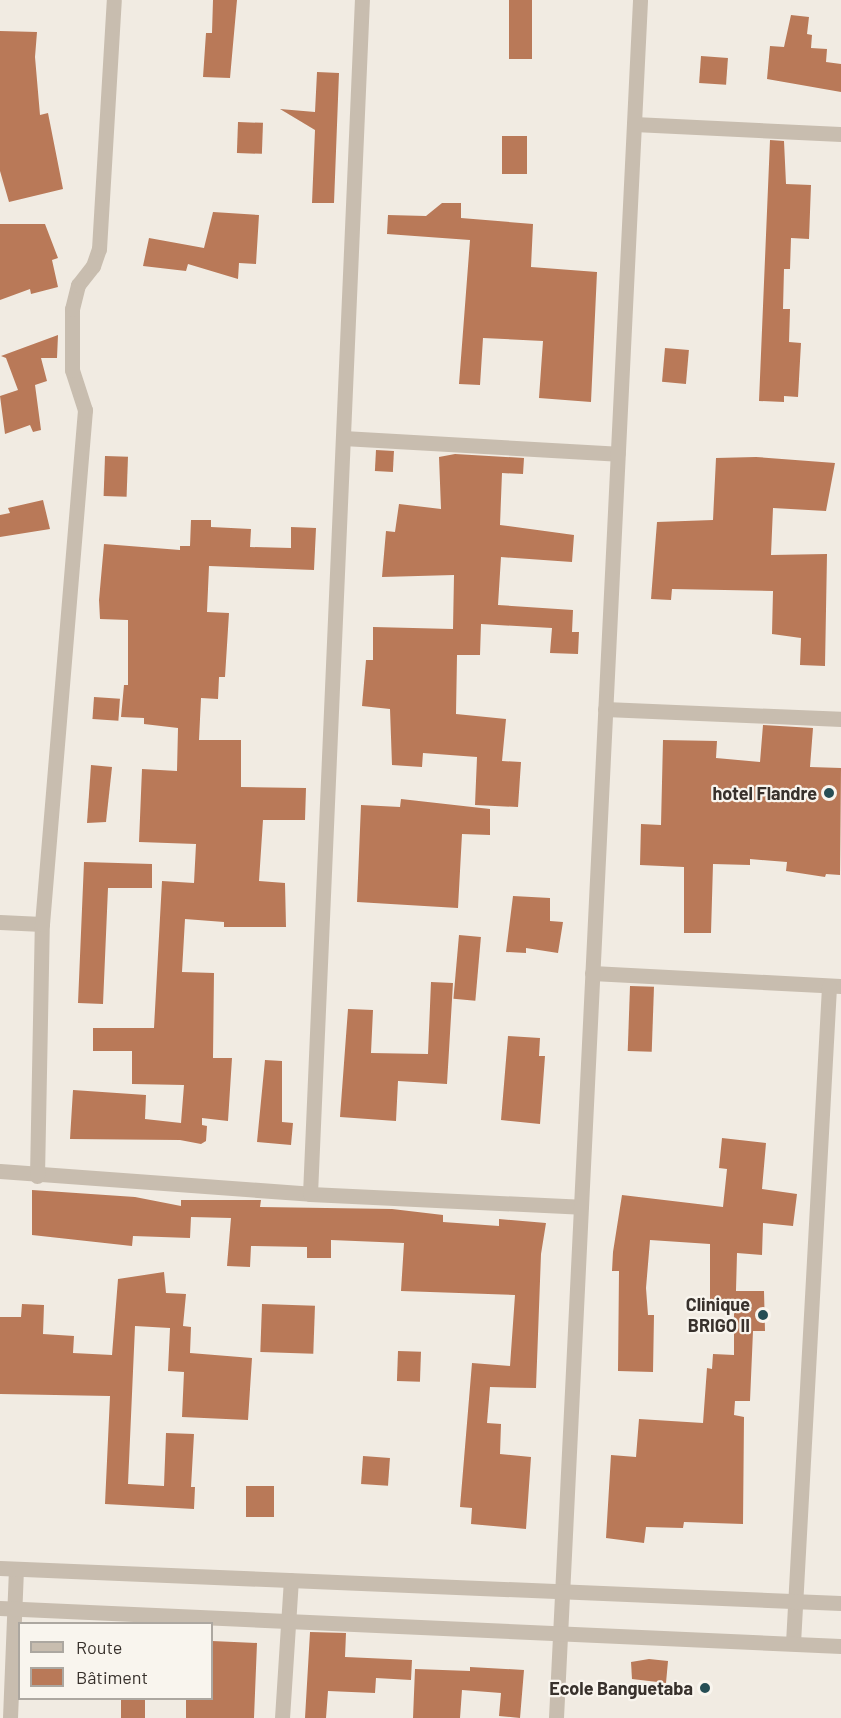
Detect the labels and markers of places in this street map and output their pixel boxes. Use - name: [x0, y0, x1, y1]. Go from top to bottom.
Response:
- place label: hotel Flandre: [712, 782, 817, 804]
- marker: hotel Flandre: [822, 786, 836, 800]
- place label: Clinique BRIGO II: [686, 1294, 750, 1336]
- marker: Clinique BRIGO II: [754, 1306, 772, 1324]
- place label: Ecole Banguetaba: [549, 1677, 693, 1699]
- marker: Ecole Banguetaba: [698, 1681, 712, 1695]

